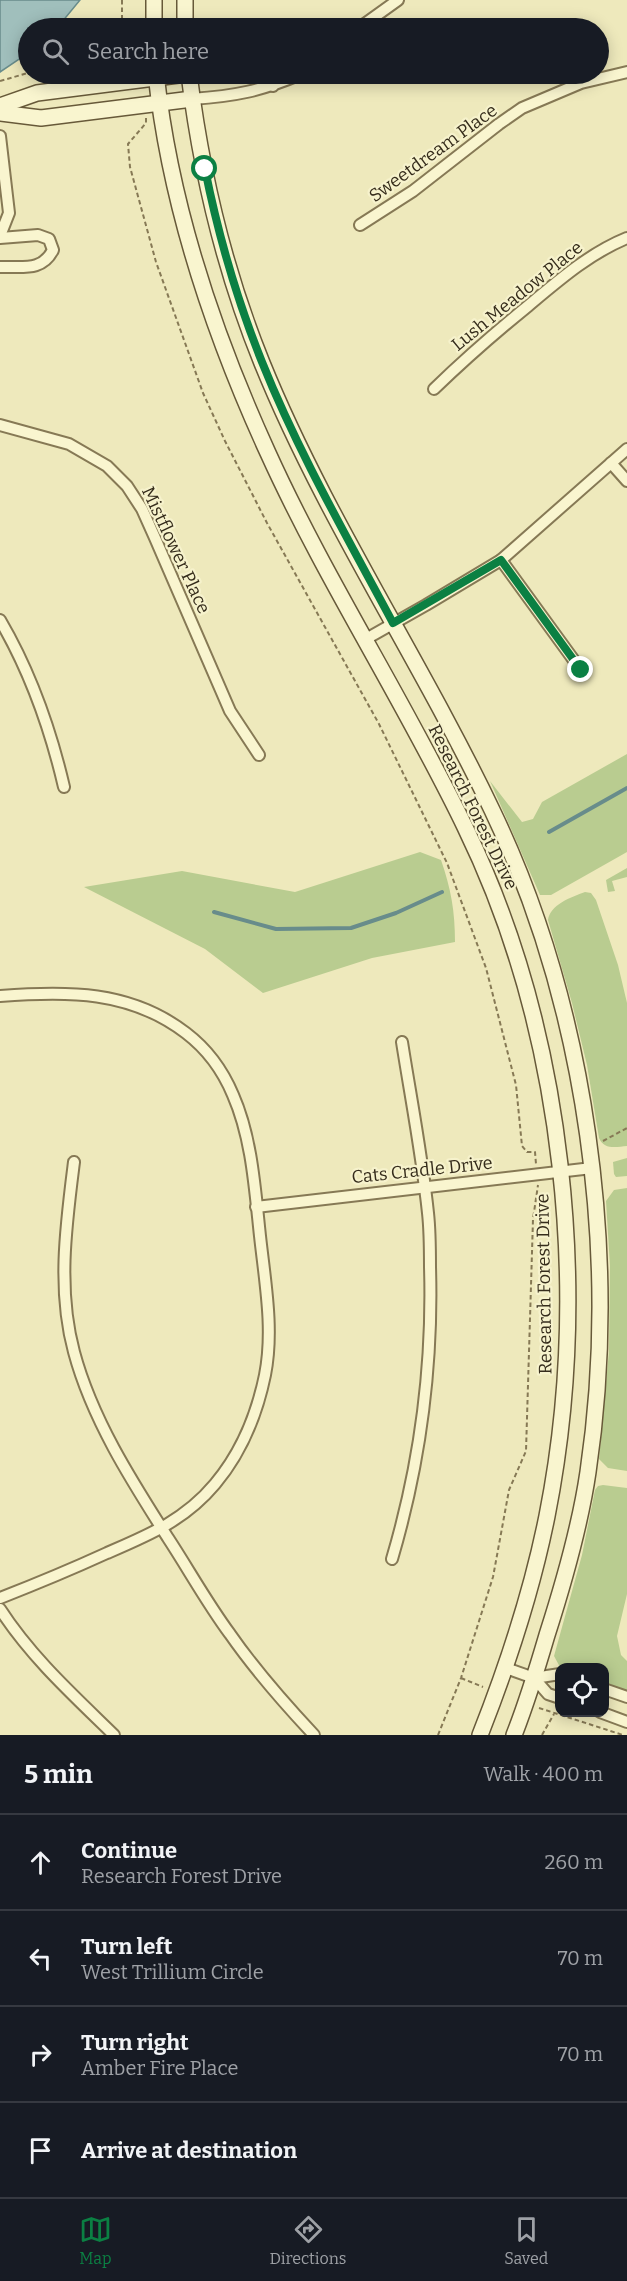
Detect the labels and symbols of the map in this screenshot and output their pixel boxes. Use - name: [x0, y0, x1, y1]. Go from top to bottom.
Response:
- street label: Sweetdream Place: [365, 99, 501, 207]
- route start: [191, 155, 217, 181]
- street label: Lush Meadow Place: [447, 236, 587, 356]
- street label: Mistflower Place: [137, 483, 215, 617]
- route end: [567, 656, 593, 682]
- street label: Research Forest Drive: [423, 721, 523, 893]
- street label: Cats Cradle Drive: [350, 1152, 494, 1188]
- street label: Research Forest Drive: [531, 1193, 557, 1375]

